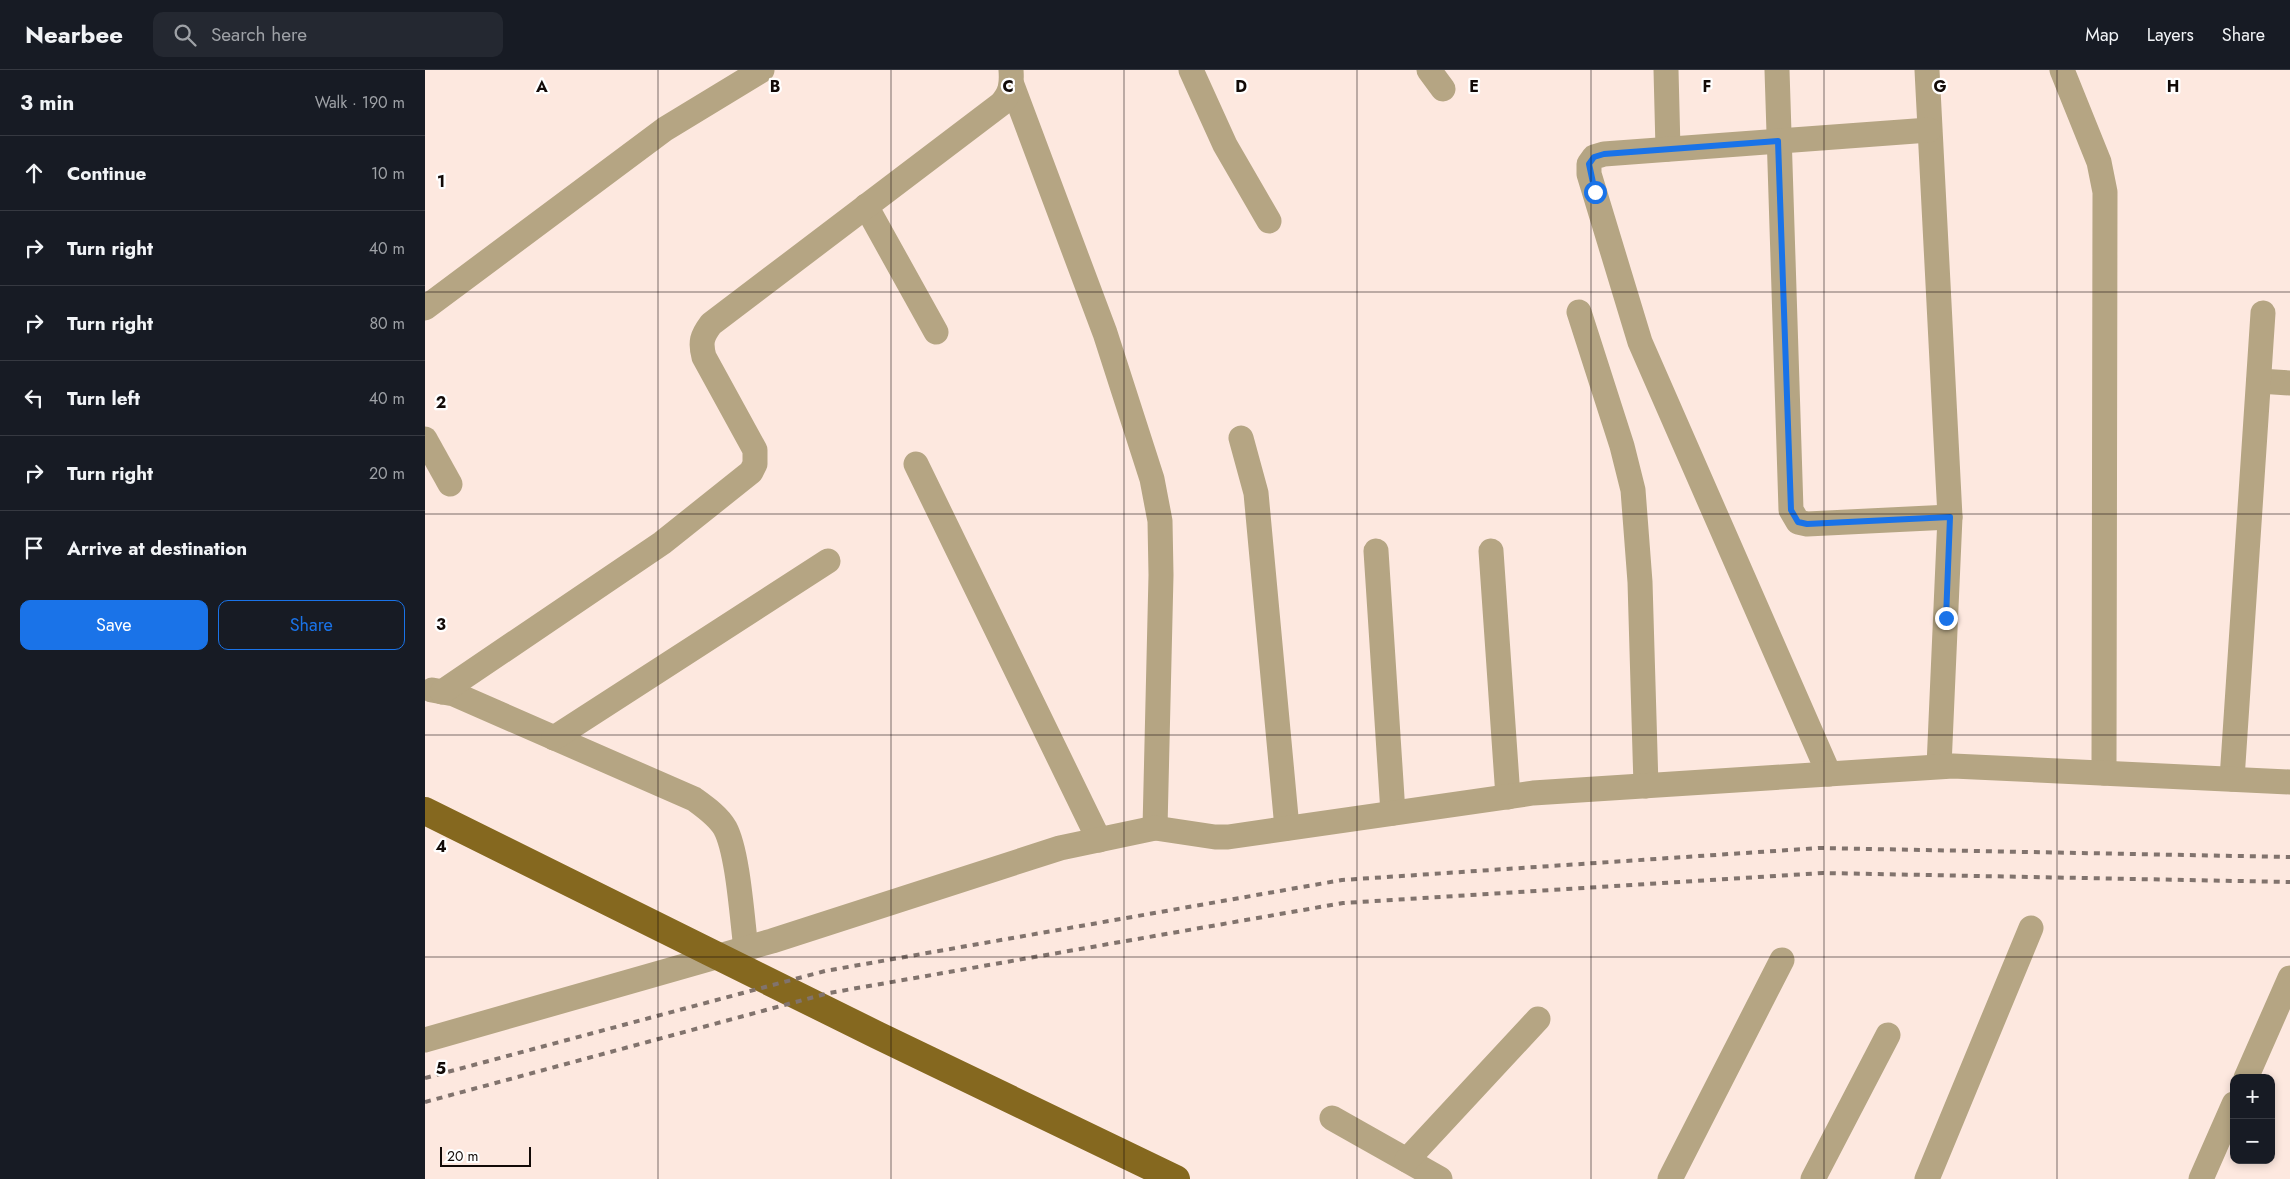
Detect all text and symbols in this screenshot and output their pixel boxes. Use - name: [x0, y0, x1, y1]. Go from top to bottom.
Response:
- search box: [153, 12, 503, 57]
- text: Nearbee: [25, 17, 123, 52]
- icon: search: [171, 21, 199, 49]
- text: Search here: [211, 21, 307, 48]
- text: Map: [2085, 22, 2119, 48]
- text: Layers: [2147, 22, 2194, 48]
- text: Share: [2222, 22, 2265, 48]
- text: A: [535, 75, 548, 98]
- text: B: [770, 75, 780, 98]
- text: C: [1002, 75, 1014, 98]
- text: D: [1235, 75, 1247, 98]
- text: E: [1469, 75, 1479, 98]
- text: F: [1703, 75, 1711, 98]
- text: G: [1933, 75, 1947, 98]
- text: H: [2167, 75, 2179, 98]
- text: 3 min: [20, 88, 74, 118]
- text: Walk · 190 m: [315, 91, 405, 114]
- icon: ahead: [20, 159, 48, 187]
- text: Continue: [67, 160, 146, 187]
- text: 10 m: [371, 162, 405, 185]
- text: 1: [437, 170, 445, 193]
- route start: [1584, 181, 1607, 204]
- icon: right: [20, 234, 48, 262]
- text: Turn right: [67, 235, 153, 262]
- text: 40 m: [369, 237, 405, 260]
- icon: right: [20, 309, 48, 337]
- text: Turn right: [67, 310, 153, 337]
- text: 80 m: [369, 312, 405, 335]
- icon: left: [20, 384, 48, 412]
- text: Turn left: [67, 385, 140, 412]
- text: 40 m: [369, 387, 405, 410]
- text: 2: [436, 391, 446, 414]
- icon: right: [20, 459, 48, 487]
- text: Turn right: [67, 460, 153, 487]
- text: 20 m: [369, 462, 405, 485]
- icon: arrive: [20, 534, 48, 562]
- text: Arrive at destination: [67, 535, 247, 562]
- button: Save: [20, 600, 208, 650]
- button: Share: [218, 600, 405, 650]
- route end: [1935, 607, 1958, 630]
- text: 3: [436, 613, 446, 636]
- text: 4: [435, 835, 447, 858]
- text: 5: [436, 1057, 446, 1080]
- map controls: [2230, 1074, 2275, 1164]
- button: +: [2230, 1074, 2275, 1119]
- button: −: [2230, 1119, 2275, 1164]
- scale bar: [440, 1144, 531, 1167]
- text: 20 m: [447, 1146, 479, 1166]

